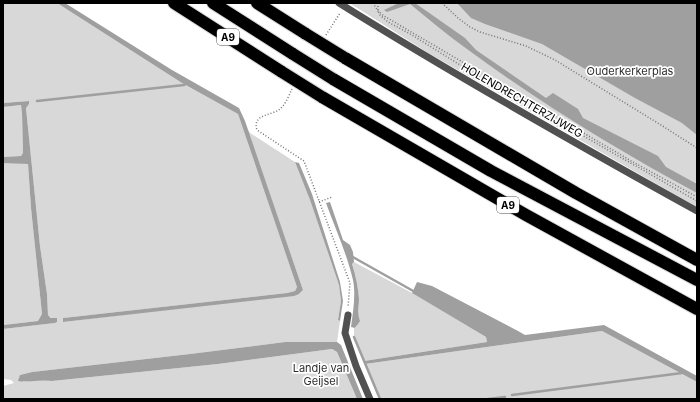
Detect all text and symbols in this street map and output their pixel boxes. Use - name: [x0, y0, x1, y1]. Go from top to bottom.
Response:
- road number: A9: [217, 29, 239, 45]
- street label: HOLENDRECHTERZIJWEG: [459, 59, 585, 141]
- park label: Ouderkerkerplas: [587, 64, 674, 78]
- road number: A9: [497, 197, 519, 213]
- park label: Landje van Geijsel: [293, 361, 349, 388]

